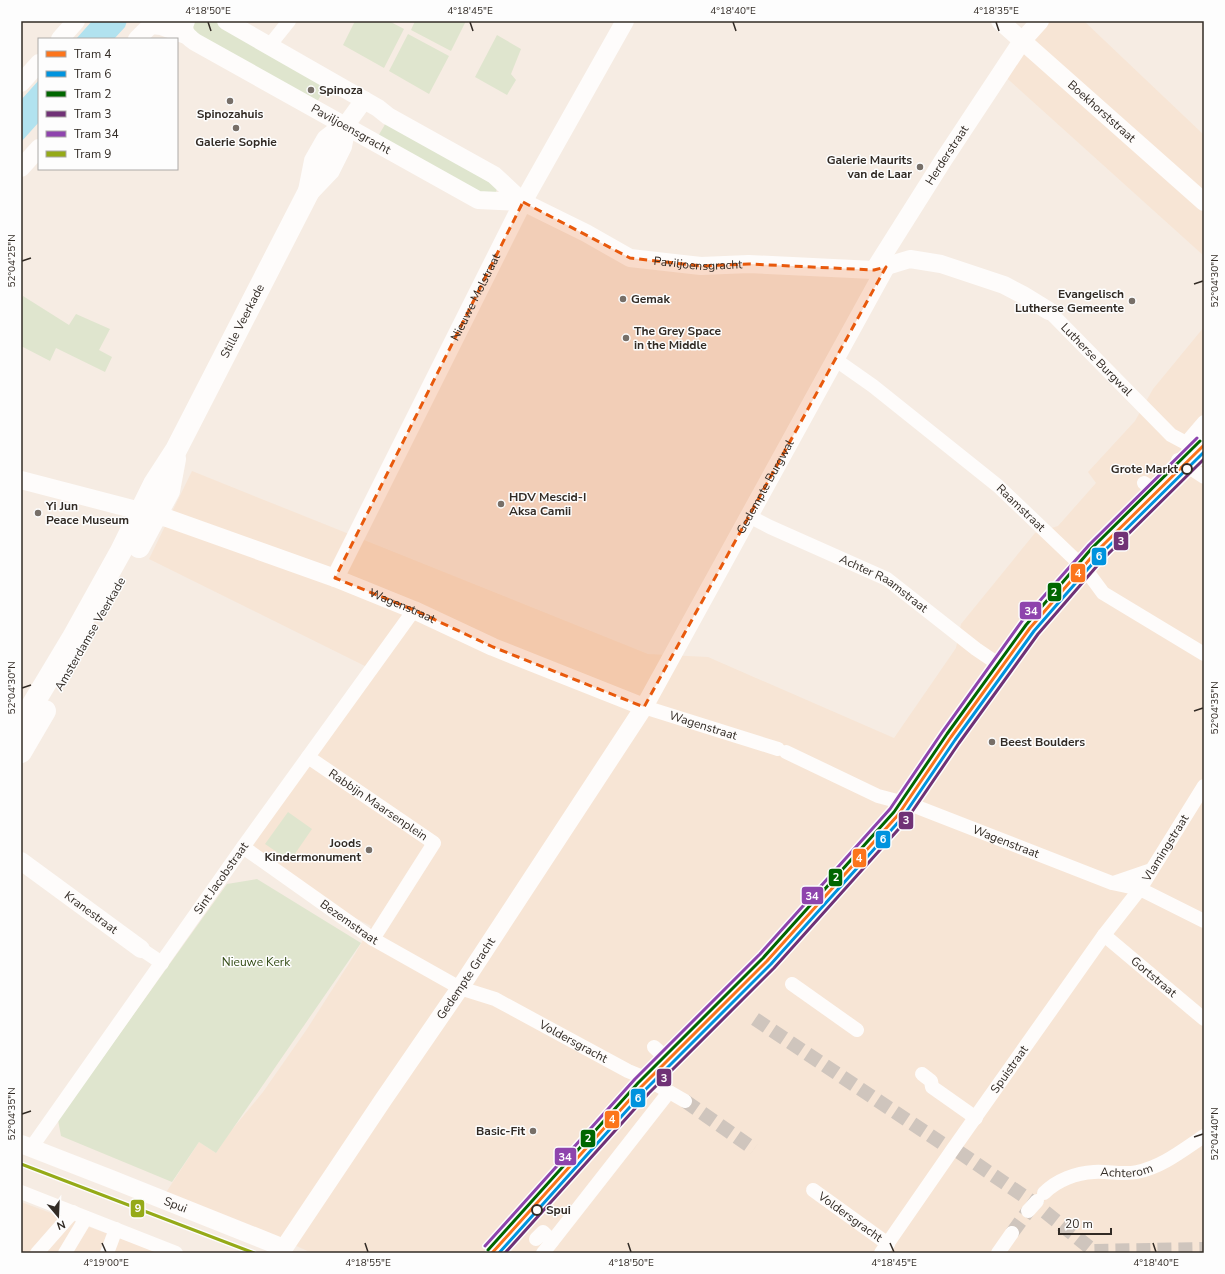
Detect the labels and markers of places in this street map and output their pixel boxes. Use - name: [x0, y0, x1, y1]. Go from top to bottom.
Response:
- place label: Spinoza: [319, 82, 363, 98]
- marker: Spinoza: [306, 85, 316, 95]
- marker: Spinozahuis: [225, 96, 235, 106]
- place label: Spinozahuis: [197, 106, 264, 122]
- marker: Galerie Sophie: [231, 123, 241, 133]
- place label: Galerie Sophie: [195, 134, 277, 150]
- place label: Galerie Maurits van de Laar: [827, 152, 912, 182]
- marker: Galerie Maurits van de Laar: [915, 162, 925, 172]
- place label: Evangelisch Lutherse Gemeente: [1015, 286, 1124, 316]
- place label: Gemak: [631, 291, 670, 307]
- marker: Gemak: [618, 294, 628, 304]
- marker: Evangelisch Lutherse Gemeente: [1127, 296, 1137, 306]
- place label: The Grey Space in the Middle: [634, 323, 721, 353]
- marker: The Grey Space in the Middle: [621, 333, 631, 343]
- place label: Grote Markt: [1111, 461, 1178, 477]
- marker: Grote Markt: [1181, 463, 1193, 475]
- place label: HDV Mescid-I Aksa Camii: [509, 489, 586, 519]
- place label: Yi Jun Peace Museum: [45, 498, 129, 528]
- marker: HDV Mescid-I Aksa Camii: [496, 499, 506, 509]
- marker: Yi Jun Peace Museum: [33, 508, 43, 518]
- place label: Beest Boulders: [1000, 734, 1085, 750]
- marker: Beest Boulders: [987, 737, 997, 747]
- place label: Joods Kindermonument: [264, 835, 361, 865]
- marker: Joods Kindermonument: [364, 845, 374, 855]
- place label: Basic-Fit: [476, 1123, 525, 1139]
- marker: Basic-Fit: [528, 1126, 538, 1136]
- place label: Spui: [546, 1202, 571, 1218]
- marker: Spui: [531, 1204, 543, 1216]

